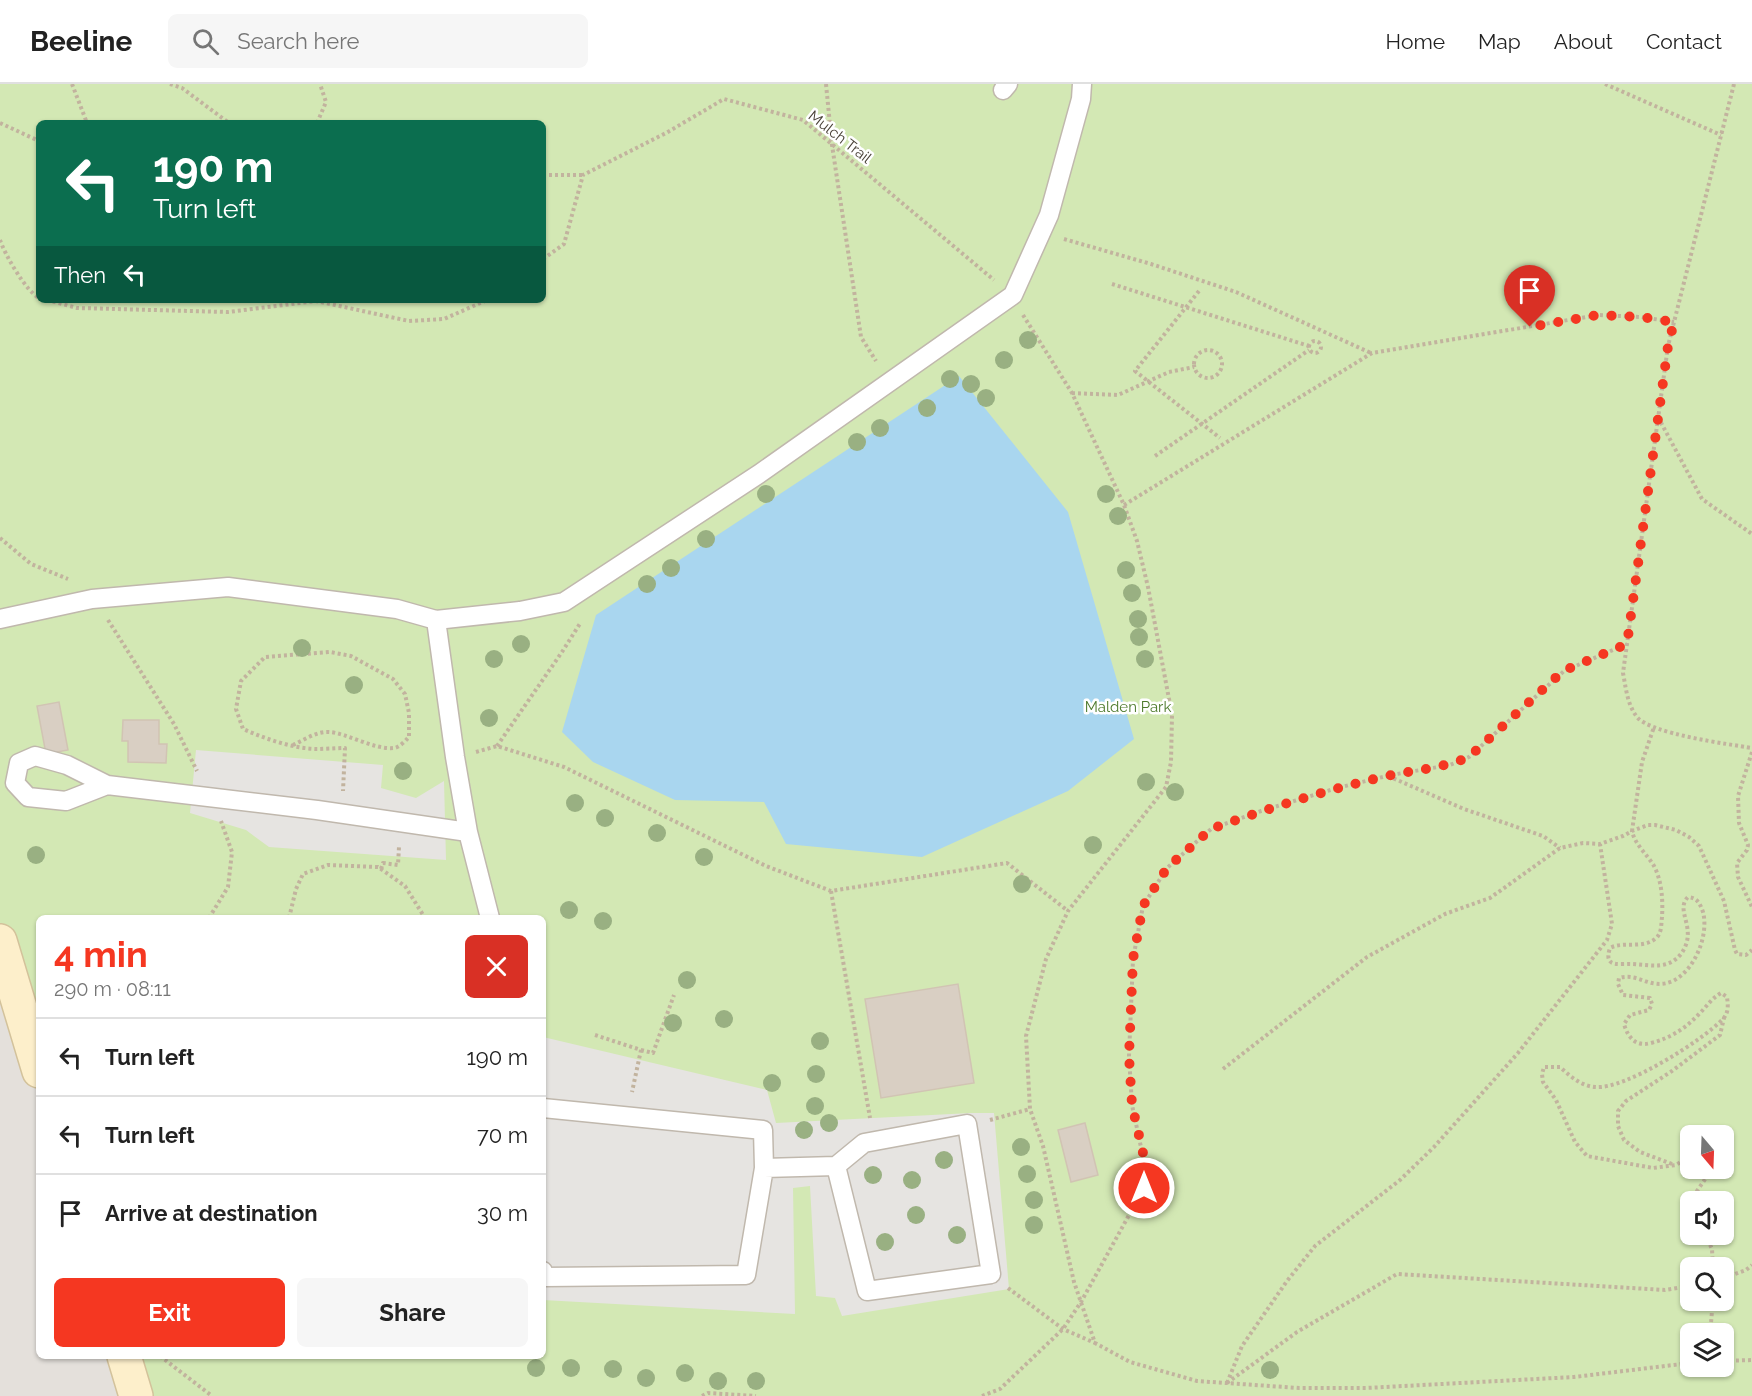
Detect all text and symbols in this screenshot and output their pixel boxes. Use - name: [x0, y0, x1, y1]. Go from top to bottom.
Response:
- search box: [168, 14, 588, 68]
- text: Beeline: [30, 25, 132, 58]
- icon: search: [189, 25, 222, 58]
- text: Search here: [237, 28, 359, 54]
- text: Home: [1386, 29, 1445, 54]
- text: Map: [1478, 29, 1521, 54]
- text: About: [1554, 29, 1613, 54]
- text: Contact: [1646, 29, 1722, 54]
- street label: Mulch Trail: [805, 107, 876, 168]
- text: 190 m: [153, 143, 273, 192]
- icon: left: [54, 144, 132, 222]
- text: Turn left: [153, 193, 256, 224]
- icon: left: [118, 258, 151, 291]
- text: Then: [54, 262, 106, 288]
- pin: [1504, 265, 1555, 327]
- icon: arrive: [1513, 274, 1546, 307]
- park label: Malden Park: [1085, 698, 1171, 716]
- text: 4 min: [54, 933, 148, 975]
- button: close: [465, 935, 528, 998]
- text: 290 m · 08:11: [54, 977, 171, 1001]
- icon: left: [54, 1041, 87, 1074]
- text: Turn left: [105, 1044, 195, 1070]
- text: 190 m: [466, 1044, 528, 1070]
- icon: left: [54, 1119, 87, 1152]
- text: Turn left: [105, 1122, 195, 1148]
- text: 70 m: [477, 1122, 528, 1148]
- north arrow: [1680, 1125, 1734, 1179]
- map controls: [1680, 1125, 1734, 1377]
- position arrow: [1112, 1156, 1176, 1220]
- button: sound: [1680, 1191, 1734, 1245]
- icon: arrive: [54, 1197, 87, 1230]
- text: Arrive at destination: [105, 1200, 318, 1226]
- text: 30 m: [477, 1200, 528, 1226]
- button: search: [1680, 1257, 1734, 1311]
- button: Exit: [54, 1278, 285, 1347]
- button: Share: [297, 1278, 528, 1347]
- button: layers: [1680, 1323, 1734, 1377]

